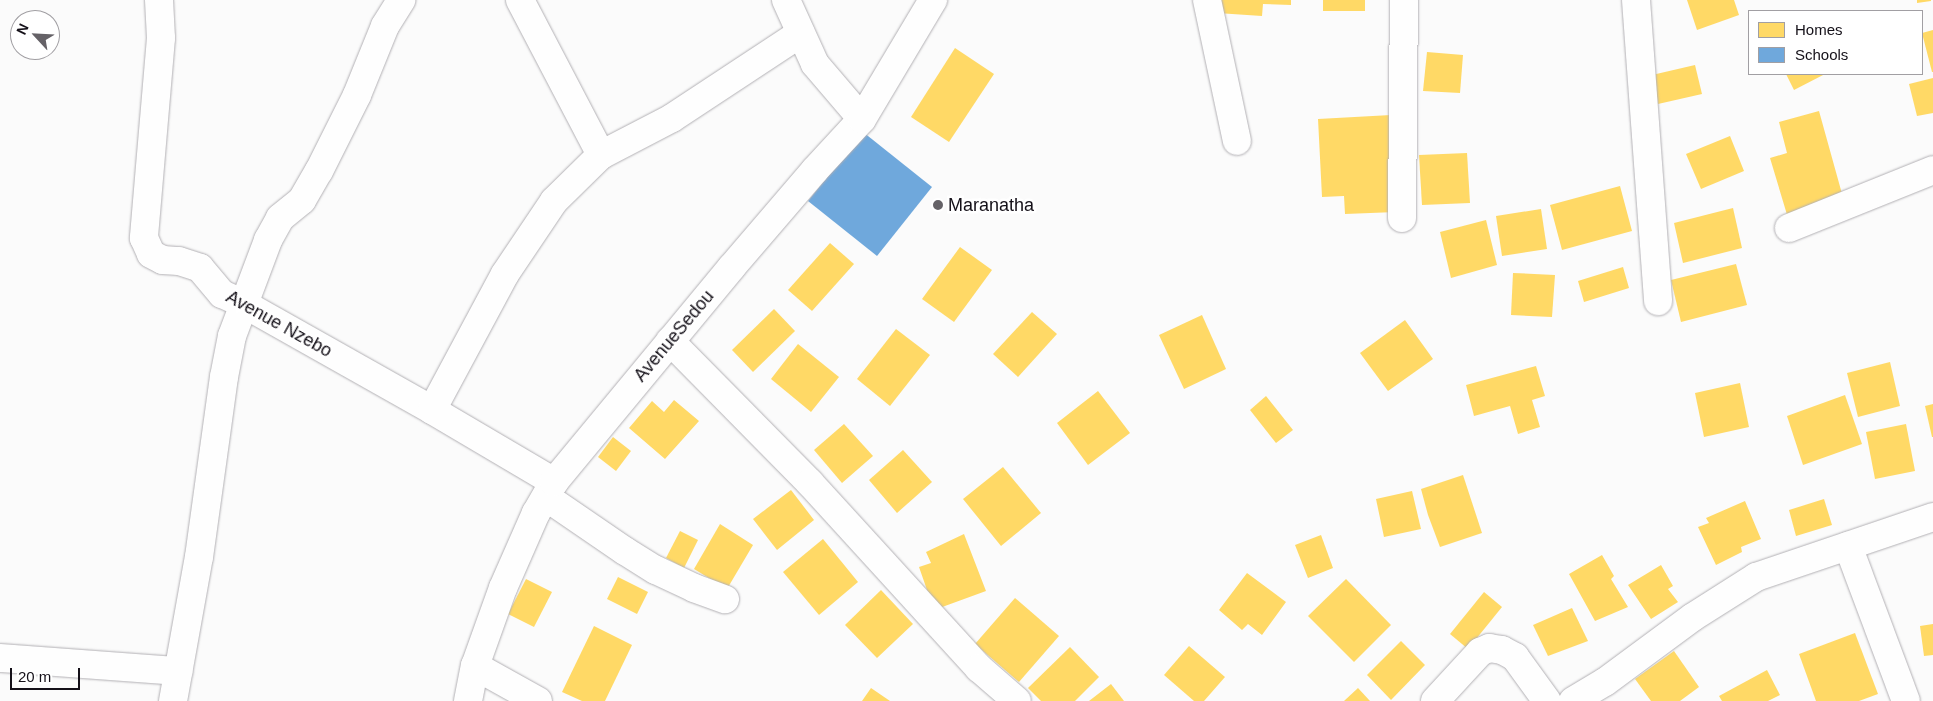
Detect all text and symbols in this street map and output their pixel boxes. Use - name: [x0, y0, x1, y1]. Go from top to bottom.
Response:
- north arrow: [10, 10, 60, 60]
- legend: [1748, 10, 1923, 75]
- text: N: [13, 21, 32, 37]
- text: Homes: [1795, 21, 1843, 38]
- text: Schools: [1795, 46, 1848, 63]
- place label: Maranatha: [948, 194, 1034, 216]
- marker: Maranatha: [932, 199, 944, 211]
- street label: Avenue Nzebo: [222, 286, 336, 362]
- street label: AvenueSedou: [629, 286, 719, 386]
- scale bar: [12, 658, 82, 690]
- text: 20 m: [18, 668, 51, 685]

